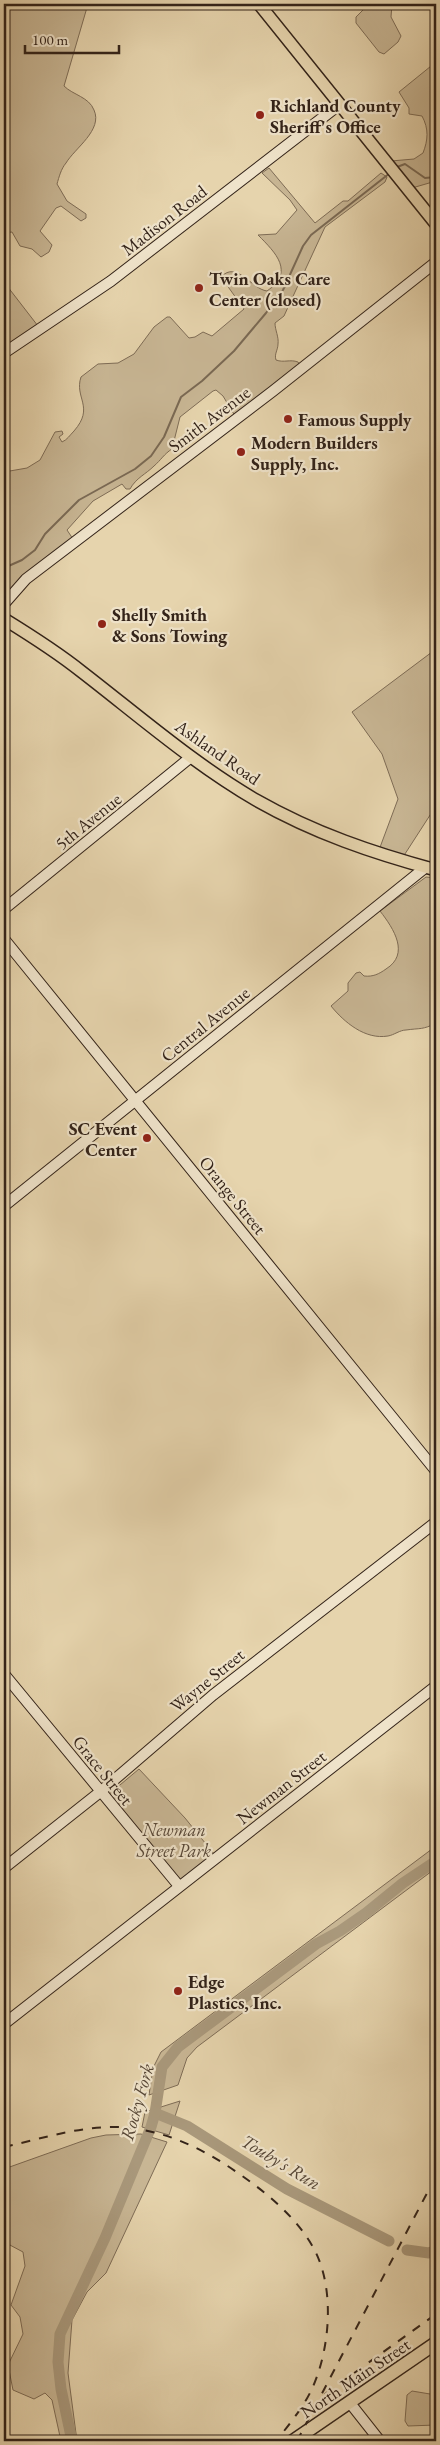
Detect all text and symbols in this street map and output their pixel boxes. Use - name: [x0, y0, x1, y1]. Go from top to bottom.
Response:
- scale bar: [25, 22, 119, 54]
- text: 100 m: [32, 30, 69, 49]
- place label: Richland County Sheriff's Office: [270, 94, 401, 138]
- marker: Richland County Sheriff's Office: [254, 109, 266, 121]
- street label: Madison Road: [117, 179, 212, 260]
- place label: Twin Oaks Care Center (closed): [209, 267, 331, 311]
- marker: Twin Oaks Care Center (closed): [193, 282, 205, 294]
- street label: Smith Avenue: [163, 381, 255, 457]
- place label: Famous Supply: [298, 408, 412, 431]
- marker: Famous Supply: [282, 413, 294, 425]
- place label: Modern Builders Supply, Inc.: [251, 431, 378, 475]
- marker: Modern Builders Supply, Inc.: [235, 446, 247, 458]
- place label: Shelly Smith & Sons Towing: [112, 603, 228, 647]
- marker: Shelly Smith & Sons Towing: [96, 618, 108, 630]
- street label: Ashland Road: [170, 714, 266, 790]
- street label: 5th Avenue: [50, 787, 126, 855]
- street label: Central Avenue: [156, 981, 254, 1067]
- place label: SC Event Center: [69, 1117, 138, 1161]
- marker: SC Event Center: [141, 1132, 153, 1144]
- street label: Orange Street: [194, 1151, 272, 1239]
- street label: Wayne Street: [165, 1643, 249, 1717]
- street label: Grace Street: [68, 1730, 138, 1810]
- street label: Newman Street: [232, 1745, 331, 1829]
- park label: Newman Street Park: [136, 1818, 211, 1862]
- place label: Edge Plastics, Inc.: [188, 1970, 282, 2014]
- marker: Edge Plastics, Inc.: [172, 1985, 184, 1997]
- water label: Rocky Fork: [114, 2060, 160, 2143]
- water label: Touby's Run: [237, 2129, 325, 2195]
- street label: North Main Street: [296, 2333, 415, 2423]

